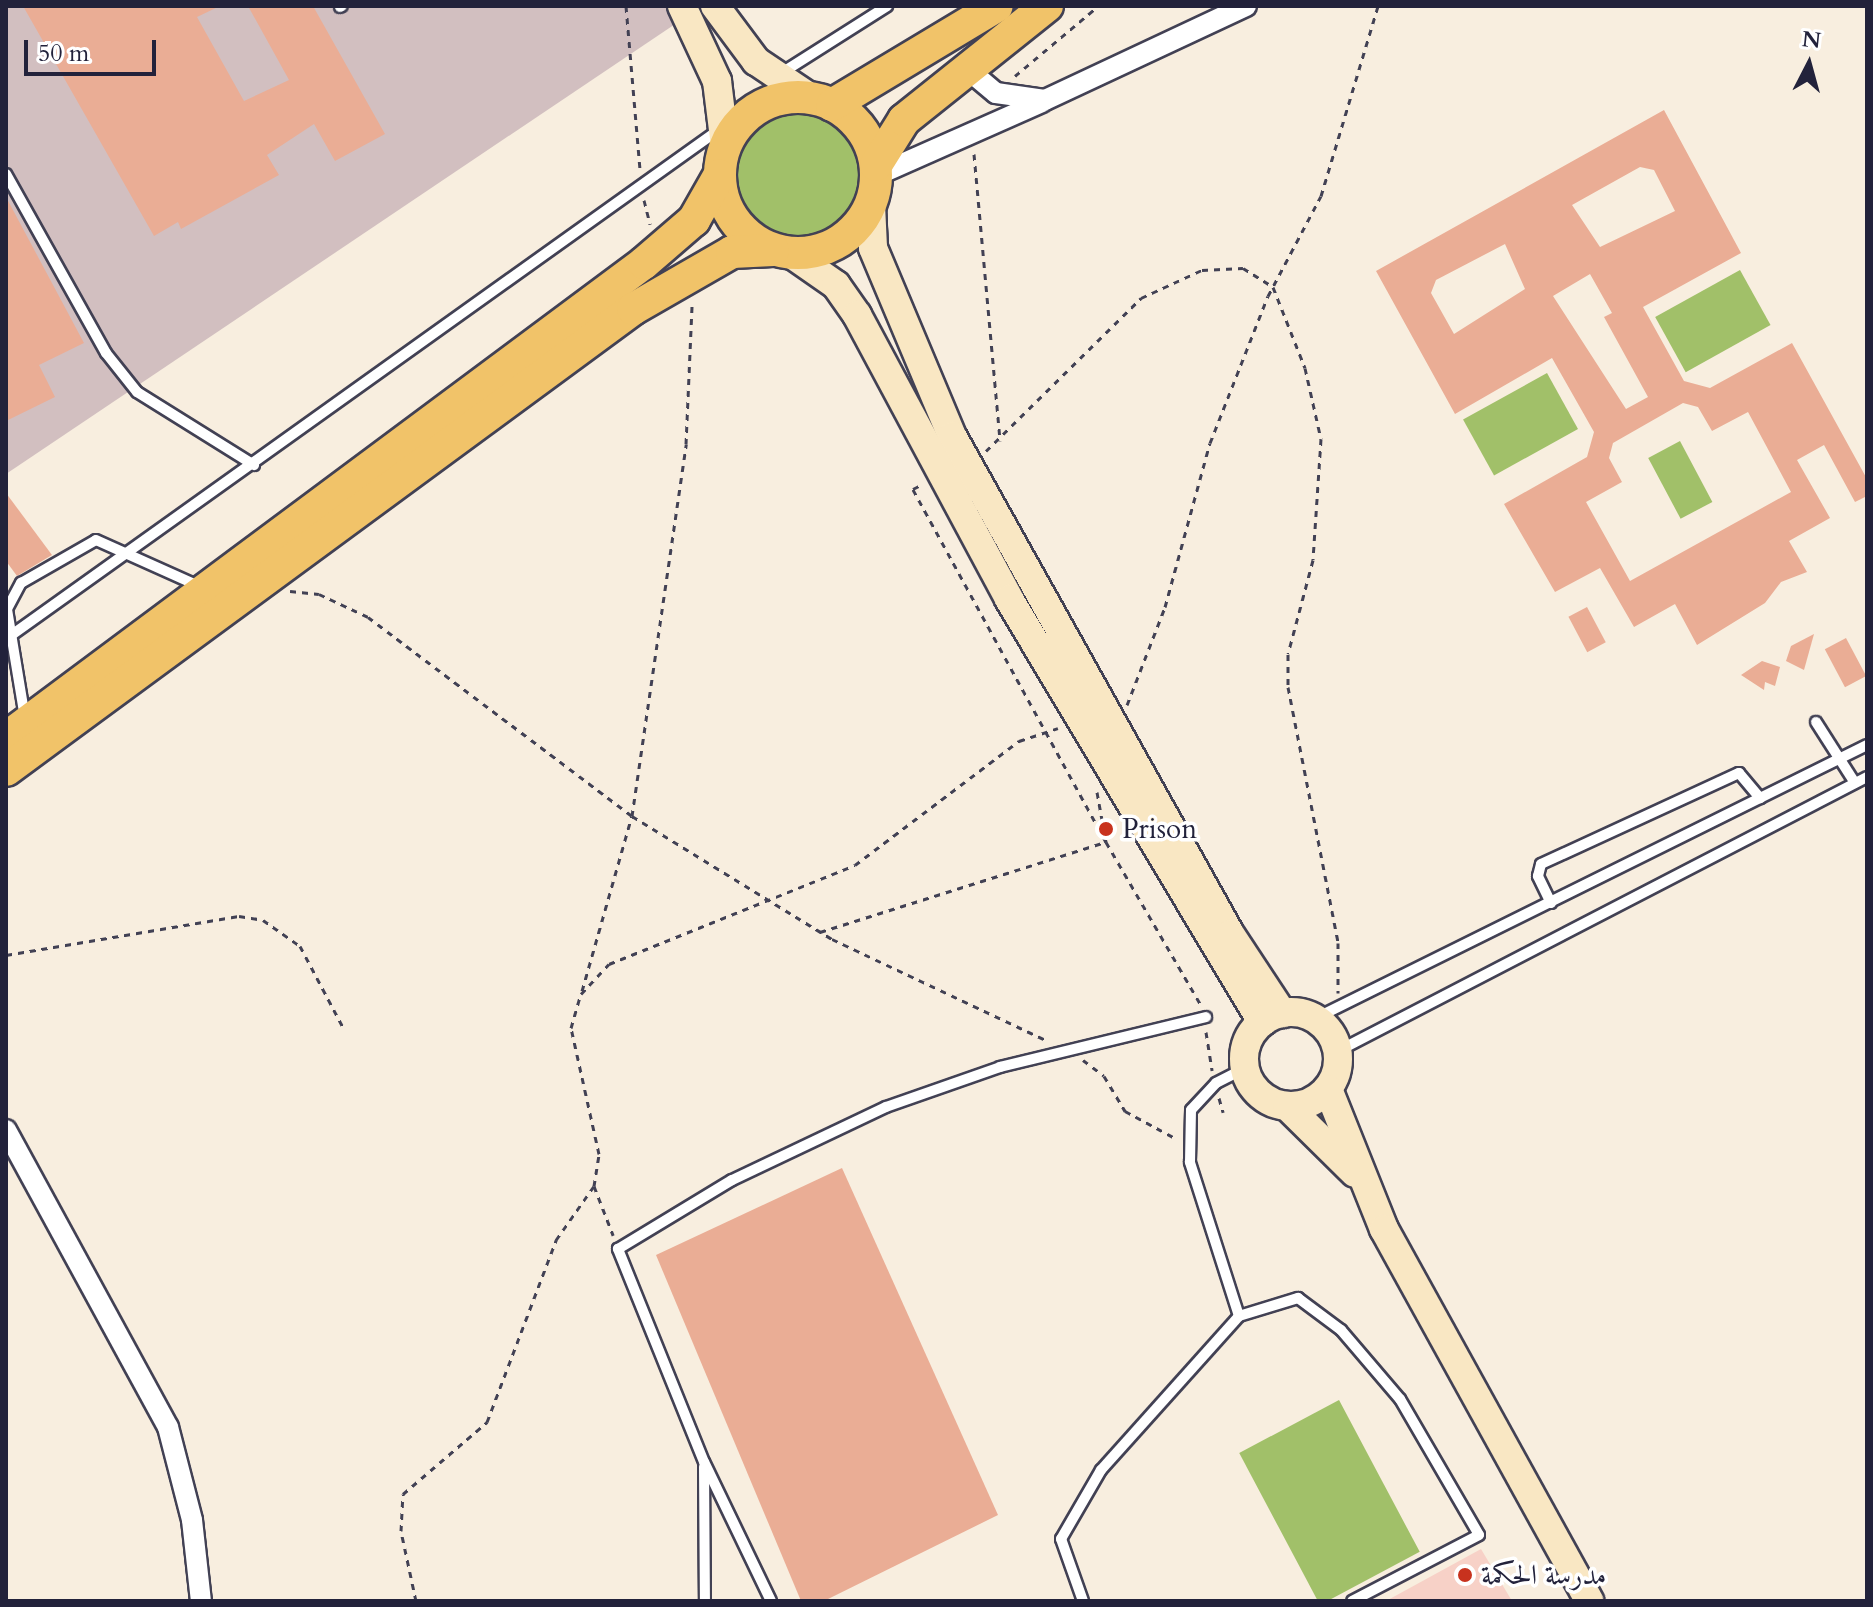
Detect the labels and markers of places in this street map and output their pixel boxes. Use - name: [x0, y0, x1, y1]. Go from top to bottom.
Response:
- place label: Prison: [1122, 812, 1197, 846]
- marker: Prison: [1097, 820, 1115, 838]
- place label: مدرسة الحكمة: [1481, 1558, 1606, 1592]
- marker: مدرسة الحكمة: [1456, 1566, 1474, 1584]

